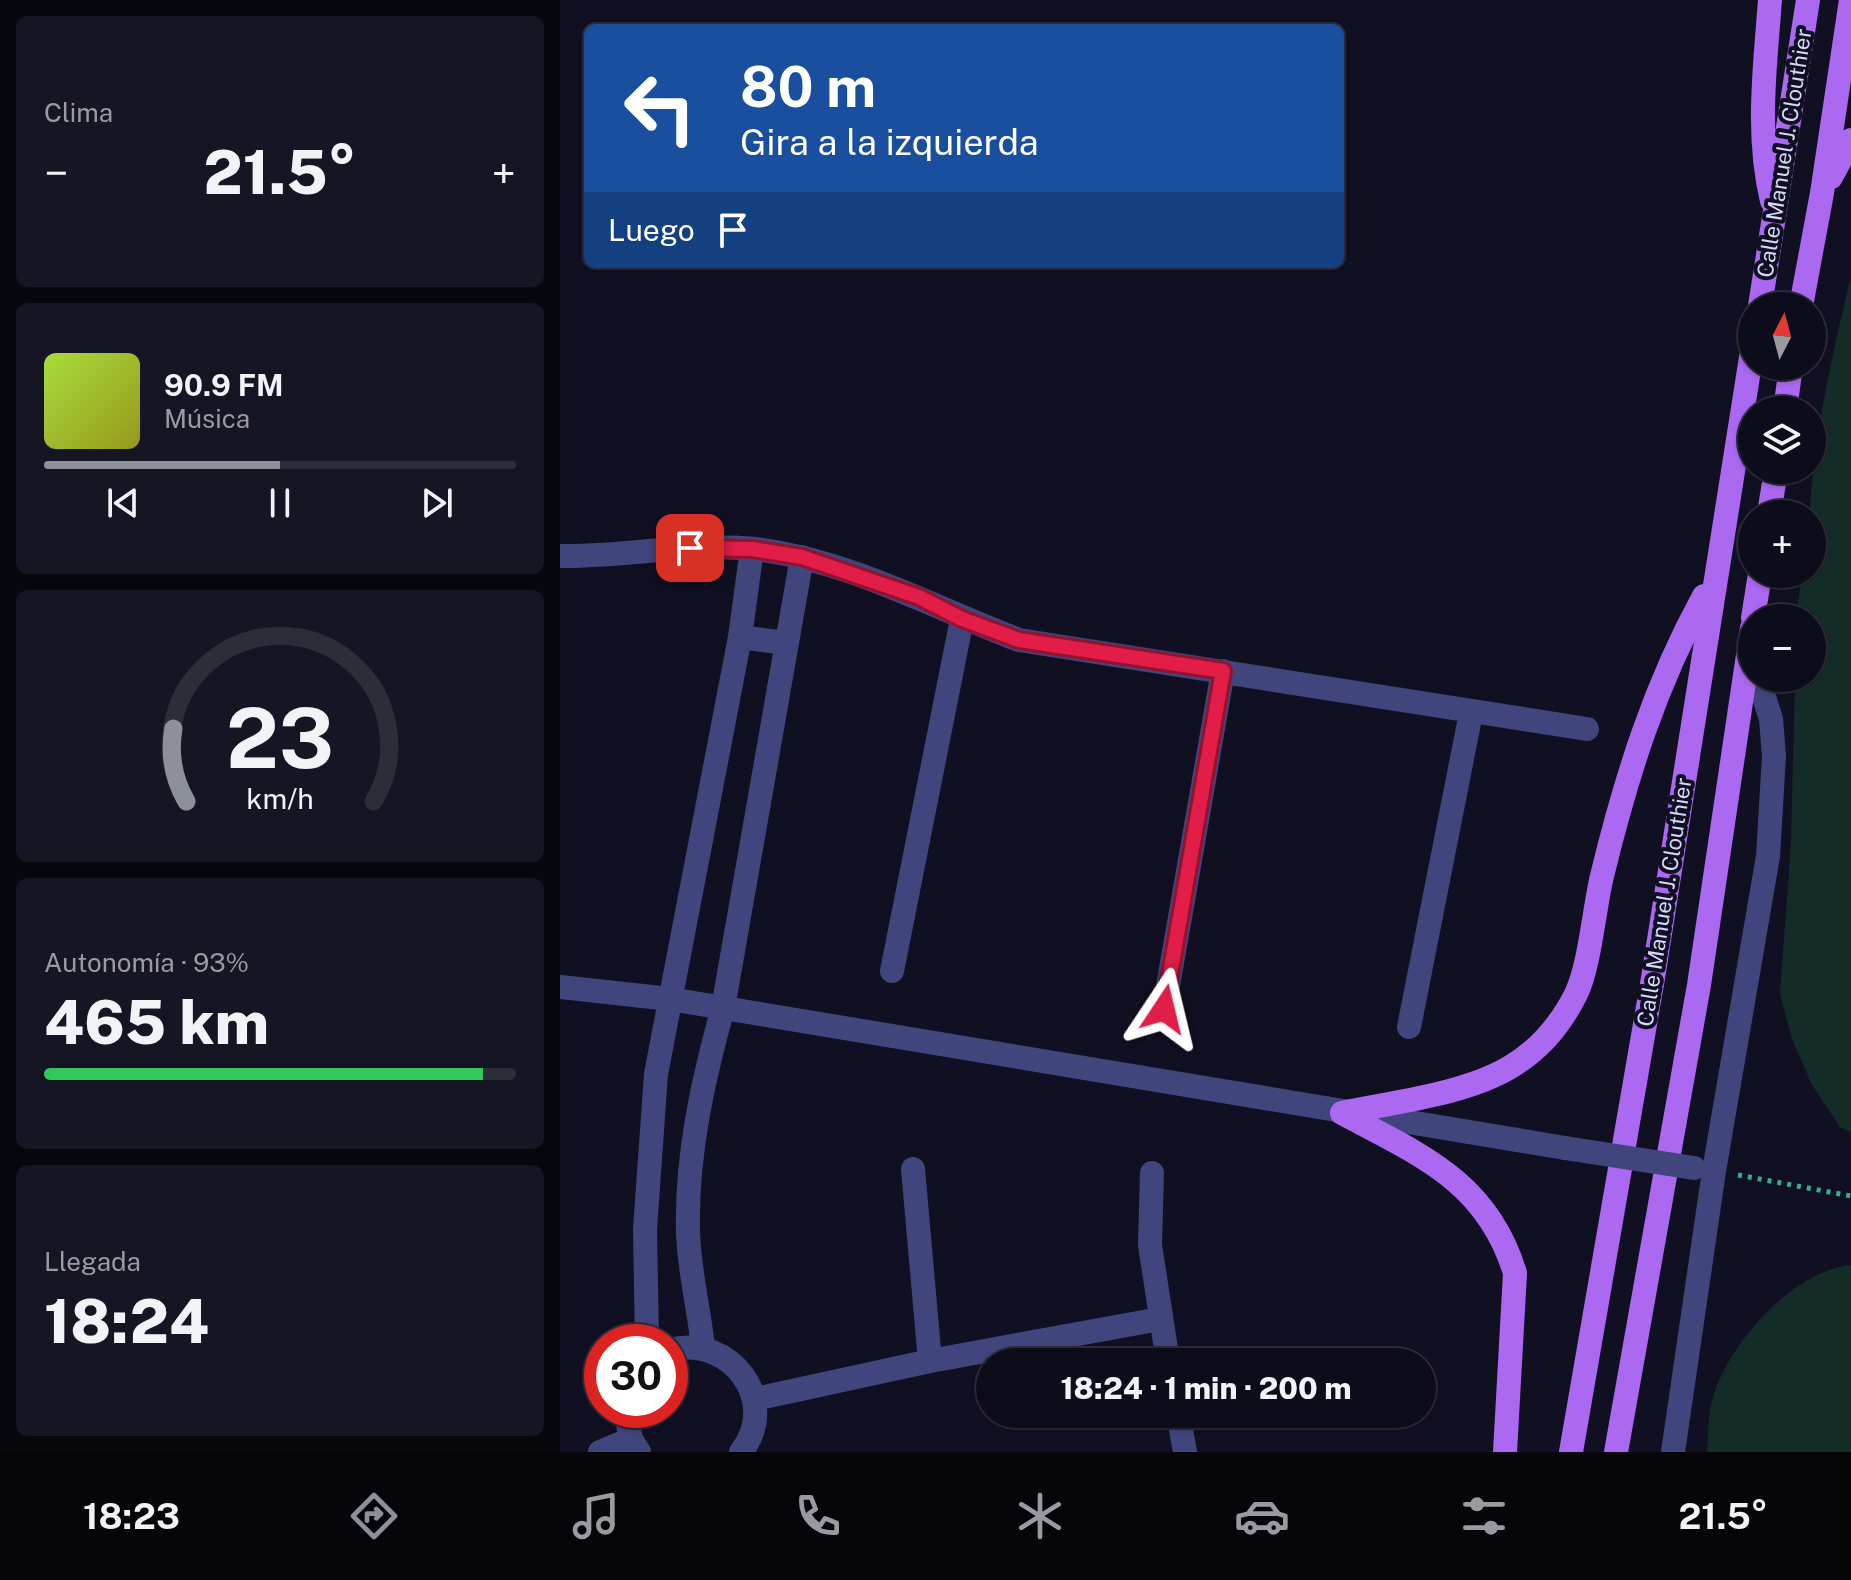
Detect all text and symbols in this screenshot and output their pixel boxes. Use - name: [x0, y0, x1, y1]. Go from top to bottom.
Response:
- street label: Calle Manuel J. Clouthier: [1751, 27, 1817, 279]
- text: 80 m: [740, 54, 876, 120]
- icon: left: [608, 56, 712, 160]
- text: Clima: [44, 97, 113, 128]
- text: Gira a la izquierda: [740, 121, 1039, 163]
- text: 21.5°: [204, 137, 357, 208]
- text: −: [44, 147, 68, 199]
- text: +: [492, 147, 516, 199]
- icon: arrive: [711, 208, 755, 252]
- text: Luego: [608, 212, 695, 248]
- north arrow: [1738, 292, 1826, 380]
- map controls: [1738, 292, 1826, 692]
- text: 90.9 FM: [164, 367, 284, 403]
- button: layers: [1738, 396, 1826, 484]
- text: Música: [164, 403, 250, 434]
- icon: previous: [101, 481, 145, 525]
- icon: pause: [258, 481, 302, 525]
- icon: next: [415, 481, 459, 525]
- button: +: [1738, 500, 1826, 588]
- pin: [656, 514, 724, 582]
- icon: arrive: [668, 526, 712, 570]
- button: −: [1738, 604, 1826, 692]
- text: 23: [226, 689, 334, 787]
- street label: Calle Manuel J. Clouthier: [1631, 776, 1697, 1028]
- text: km/h: [246, 782, 314, 815]
- text: Autonomía · 93%: [44, 947, 249, 978]
- position arrow: [1122, 967, 1206, 1051]
- text: 465 km: [44, 987, 269, 1058]
- text: Llegada: [44, 1246, 141, 1277]
- text: 18:24: [44, 1286, 209, 1357]
- speed limit sign: 30: [584, 1324, 688, 1428]
- text: 18:24 · 1 min · 200 m: [1060, 1370, 1352, 1406]
- icon: directions: [346, 1488, 402, 1544]
- icon: music: [568, 1488, 624, 1544]
- icon: phone: [790, 1488, 846, 1544]
- icon: climate: [1012, 1488, 1068, 1544]
- icon: car: [1234, 1488, 1290, 1544]
- icon: filters: [1456, 1488, 1512, 1544]
- text: 18:23: [83, 1495, 180, 1537]
- text: 21.5°: [1679, 1495, 1768, 1537]

